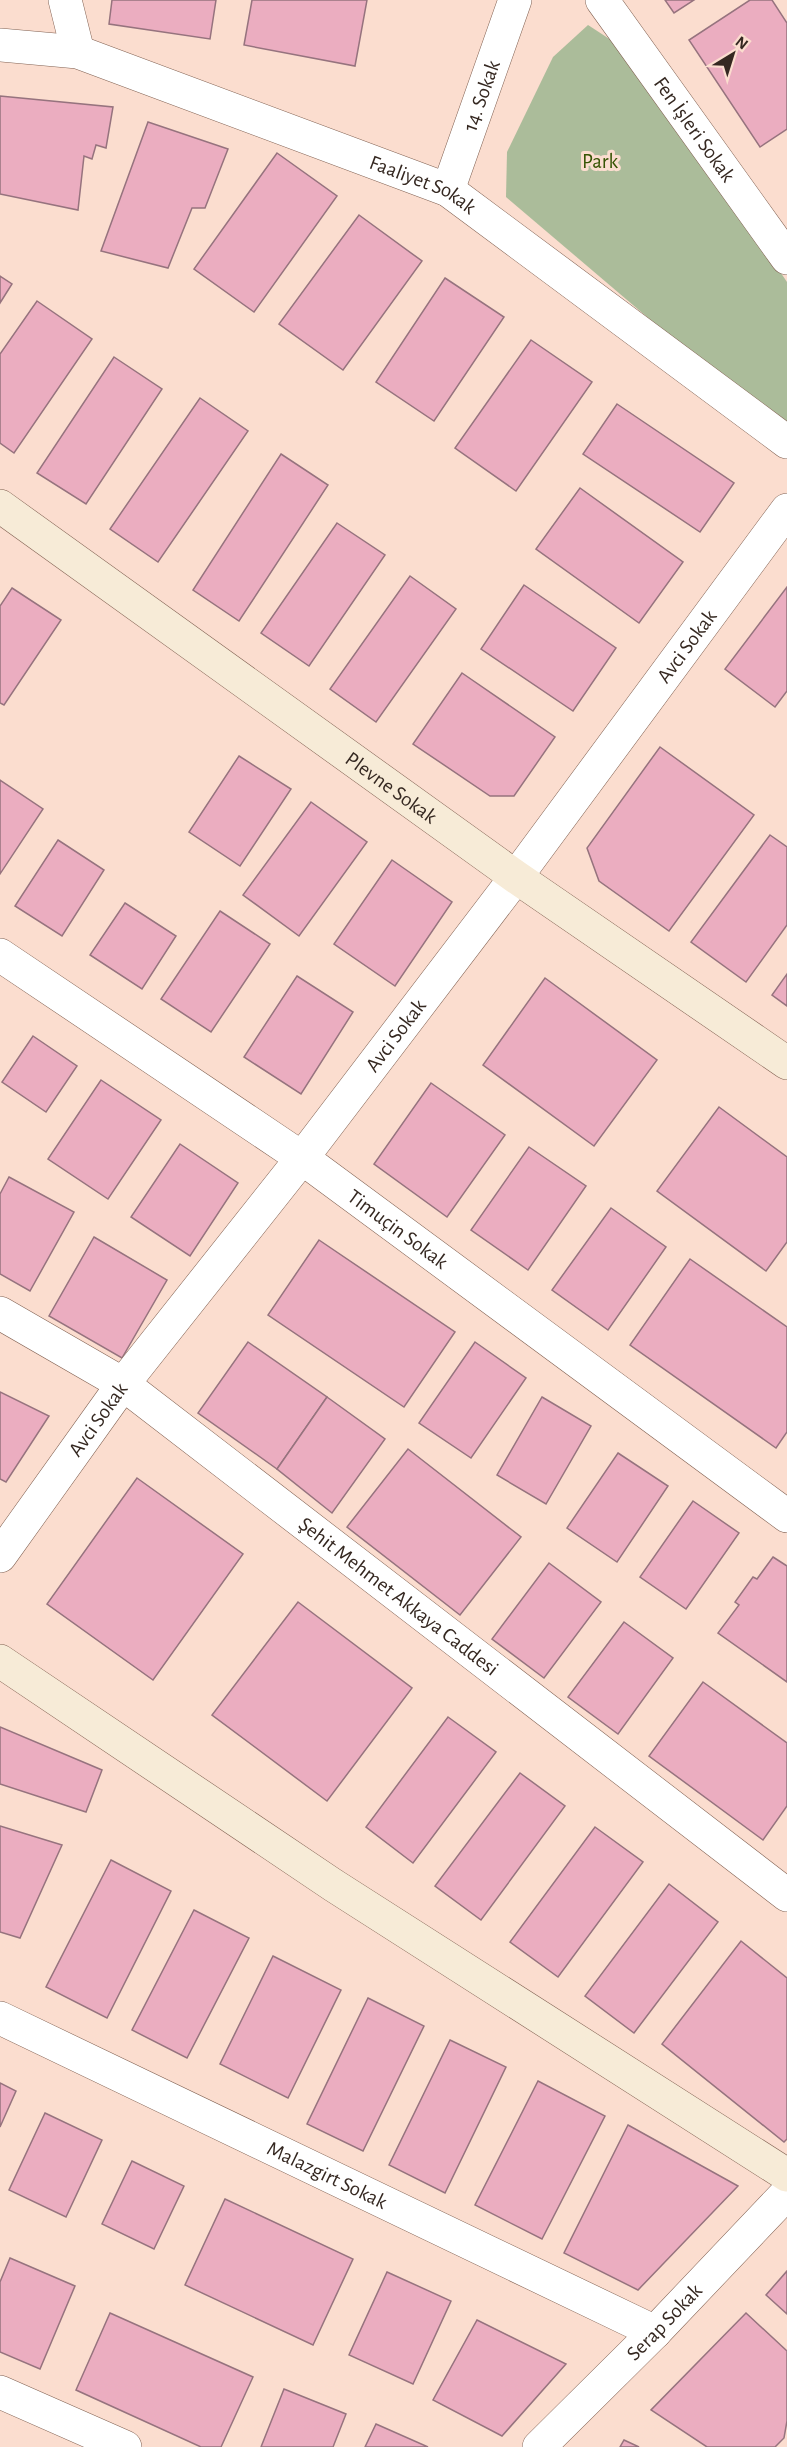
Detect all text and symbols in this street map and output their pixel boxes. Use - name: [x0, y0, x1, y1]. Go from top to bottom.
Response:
- north arrow: [703, 24, 763, 84]
- text: N: [732, 33, 751, 53]
- street label: 14. Sokak: [459, 57, 504, 134]
- street label: Fen İşleri Sokak: [650, 73, 740, 186]
- street label: Faaliyet Sokak: [367, 151, 481, 218]
- park label: Park: [582, 151, 619, 172]
- street label: Avci Sokak: [653, 605, 721, 687]
- street label: Plevne Sokak: [342, 748, 441, 827]
- street label: Avci Sokak: [361, 995, 430, 1076]
- street label: Timuçin Sokak: [344, 1185, 452, 1273]
- street label: Avci Sokak: [64, 1378, 131, 1460]
- street label: Şehit Mehmet Akkaya Caddesi: [295, 1513, 503, 1679]
- street label: Malazgirt Sokak: [264, 2137, 391, 2213]
- street label: Serap Sokak: [623, 2279, 706, 2364]

